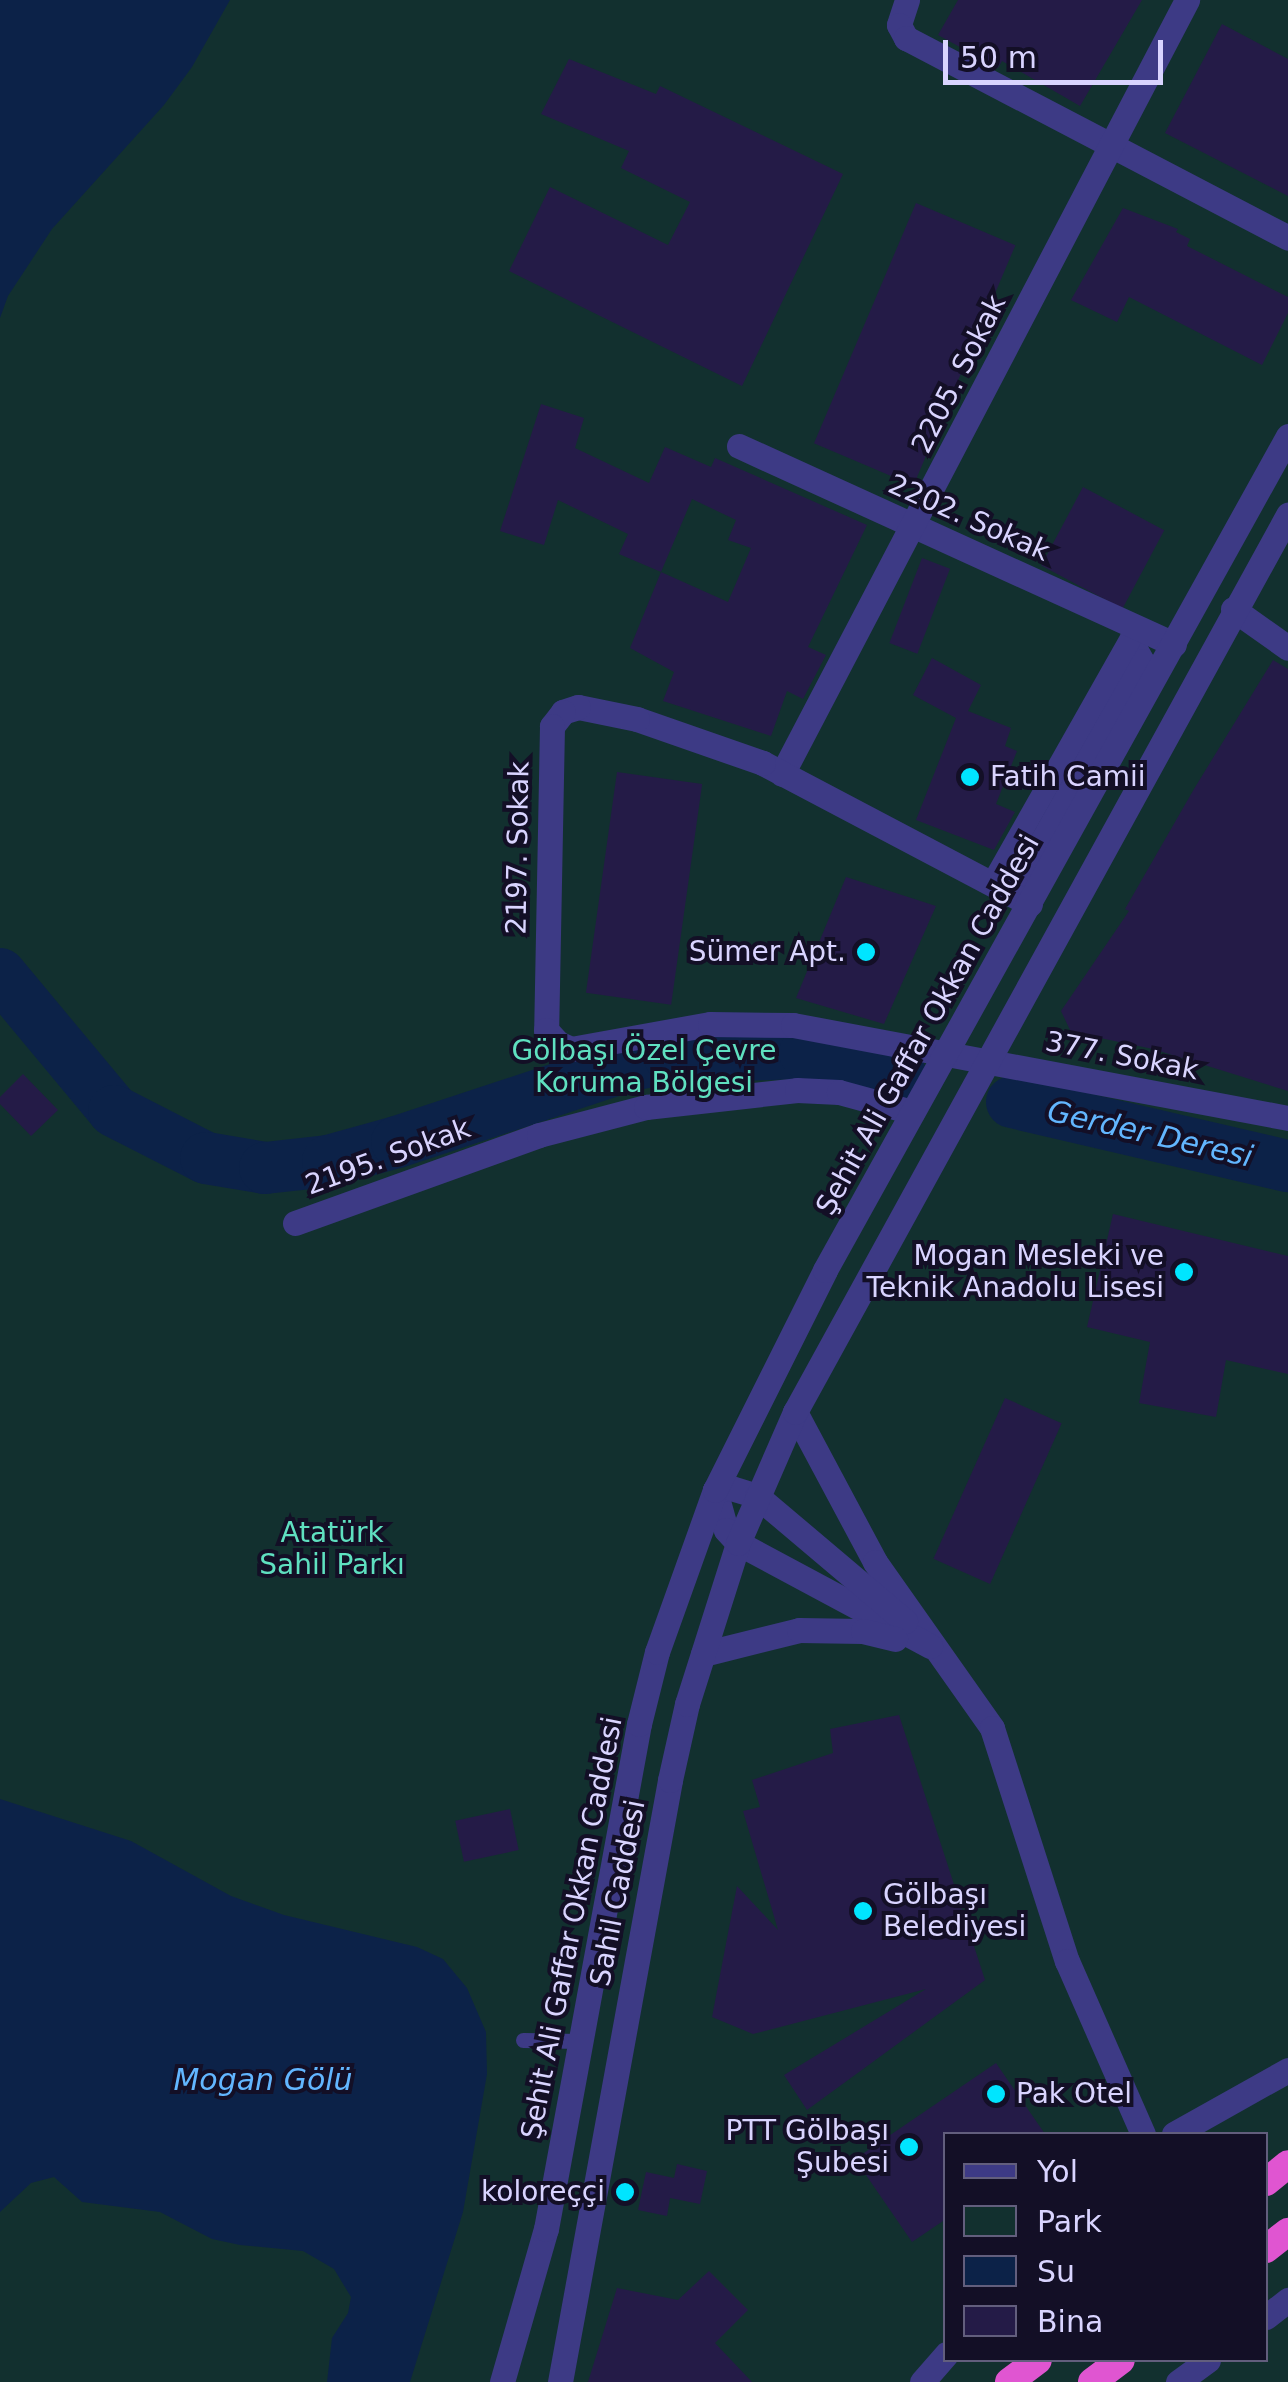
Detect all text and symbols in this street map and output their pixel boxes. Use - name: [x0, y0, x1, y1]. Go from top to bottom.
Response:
- scale bar: [948, 20, 1168, 82]
- text: 50 m: [960, 40, 1037, 75]
- street label: 2205. Sokak: [905, 289, 1013, 459]
- street label: 2202. Sokak: [883, 467, 1055, 569]
- place label: Fatih Camii: [990, 760, 1146, 794]
- street label: 2197. Sokak: [500, 761, 536, 935]
- marker: Fatih Camii: [959, 766, 981, 788]
- street label: Şehit Ali Gaffar Okkan Caddesi: [809, 829, 1047, 1221]
- place label: Sümer Apt.: [689, 935, 846, 969]
- marker: Sümer Apt.: [855, 941, 877, 963]
- street label: 377. Sokak: [1043, 1025, 1201, 1087]
- park label: Gölbaşı Özel Çevre Koruma Bölgesi: [512, 1034, 776, 1100]
- water label: Gerder Deresi: [1044, 1093, 1256, 1175]
- street label: 2195. Sokak: [301, 1112, 475, 1202]
- place label: Mogan Mesleki ve Teknik Anadolu Lisesi: [867, 1239, 1164, 1305]
- marker: Mogan Mesleki ve Teknik Anadolu Lisesi: [1173, 1261, 1195, 1283]
- park label: Atatürk Sahil Parkı: [259, 1516, 405, 1582]
- street label: Şehit Ali Gaffar Okkan Caddesi: [515, 1714, 629, 2142]
- street label: Sahil Caddesi: [583, 1797, 653, 1989]
- place label: Gölbaşı Belediyesi: [883, 1878, 1026, 1944]
- marker: Gölbaşı Belediyesi: [852, 1900, 874, 1922]
- water label: Mogan Gölü: [173, 2062, 353, 2098]
- place label: Pak Otel: [1016, 2077, 1132, 2111]
- marker: Pak Otel: [985, 2083, 1007, 2105]
- place label: PTT Gölbaşı Şubesi: [726, 2114, 889, 2180]
- legend: [943, 2132, 1268, 2362]
- marker: PTT Gölbaşı Şubesi: [898, 2136, 920, 2158]
- text: Yol: [1037, 2154, 1078, 2189]
- place label: koloreççi: [481, 2175, 605, 2209]
- marker: koloreççi: [614, 2181, 636, 2203]
- text: Park: [1037, 2204, 1102, 2239]
- text: Su: [1037, 2254, 1075, 2289]
- text: Bina: [1037, 2304, 1103, 2339]

